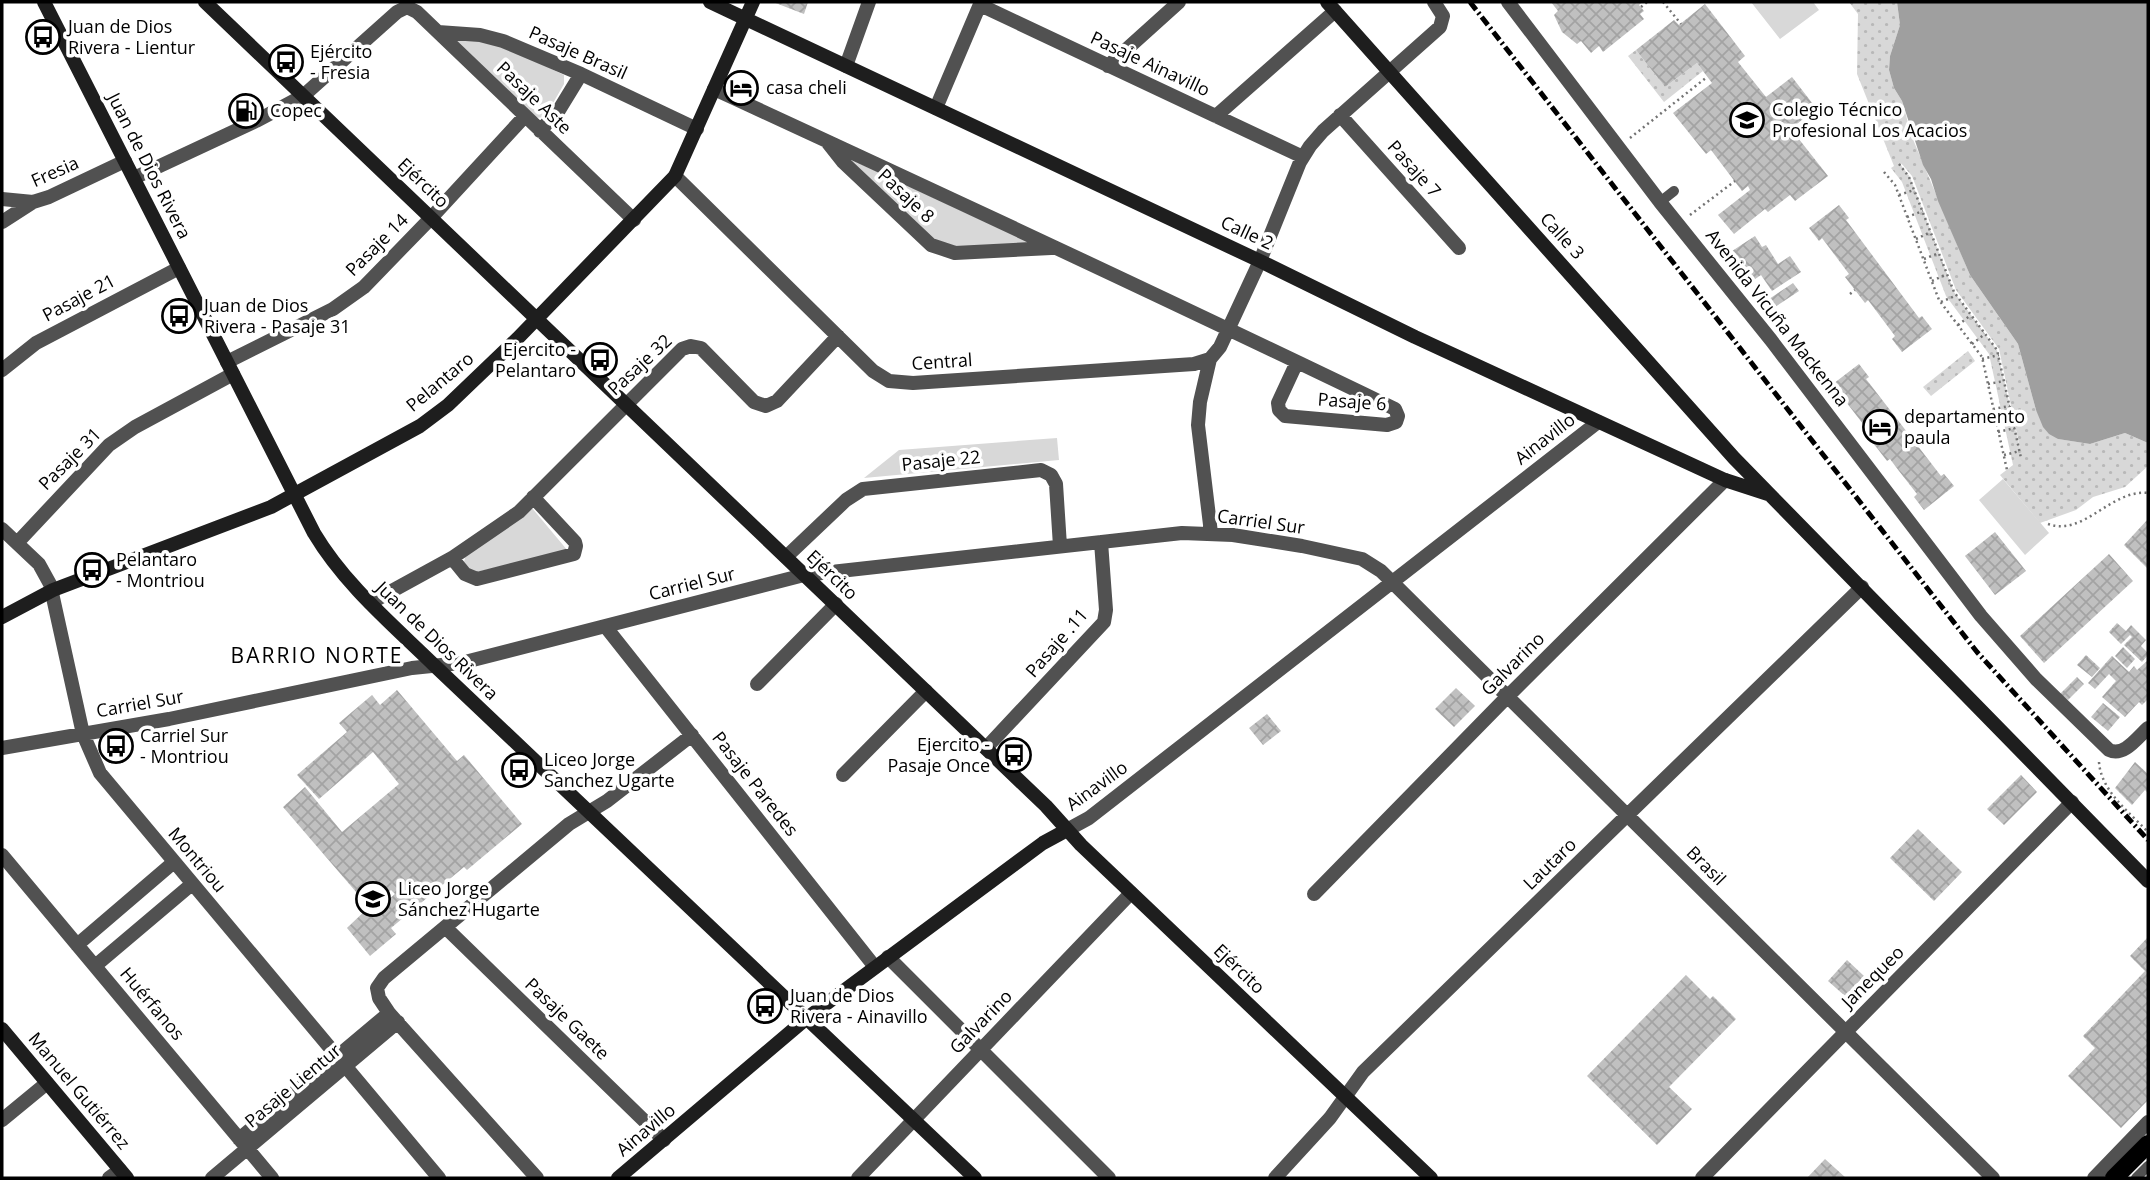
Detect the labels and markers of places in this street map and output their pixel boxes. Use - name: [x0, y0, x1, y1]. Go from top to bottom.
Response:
- place label: Juan de Dios Rivera - Lientur: [66, 14, 196, 59]
- bus stop icon: Juan de Dios Rivera - Lientur: [24, 18, 62, 56]
- place label: Ejército - Fresia: [310, 39, 372, 84]
- bus stop icon: Ejército - Fresia: [267, 43, 305, 81]
- hotel icon: casa cheli: [722, 69, 760, 107]
- place label: casa cheli: [766, 75, 847, 99]
- fuel station icon: Copec: [227, 92, 265, 130]
- place label: Colegio Técnico Profesional Los Acacios: [1772, 97, 1967, 142]
- place label: Copec: [270, 98, 322, 122]
- school or university icon: Colegio Técnico Profesional Los Acacios: [1728, 101, 1766, 139]
- place label: Juan de Dios Rivera - Pasaje 31: [202, 293, 351, 338]
- bus stop icon: Juan de Dios Rivera - Pasaje 31: [160, 297, 198, 335]
- place label: Ejercito - Pelantaro: [495, 337, 576, 382]
- bus stop icon: Ejercito - Pelantaro: [581, 341, 619, 379]
- place label: departamento paula: [1904, 404, 2025, 449]
- hotel icon: departamento paula: [1861, 408, 1899, 446]
- place label: Pelantaro - Montriou: [116, 547, 205, 592]
- bus stop icon: Pelantaro - Montriou: [73, 551, 111, 589]
- place label: Carriel Sur - Montriou: [140, 723, 229, 768]
- bus stop icon: Carriel Sur - Montriou: [97, 727, 135, 765]
- place label: Ejercito - Pasaje Once: [887, 732, 990, 777]
- bus stop icon: Ejercito - Pasaje Once: [995, 736, 1033, 774]
- place label: Liceo Jorge Sanchez Ugarte: [544, 747, 675, 792]
- bus stop icon: Liceo Jorge Sanchez Ugarte: [500, 751, 538, 789]
- place label: Liceo Jorge Sánchez Hugarte: [398, 876, 540, 921]
- school or university icon: Liceo Jorge Sánchez Hugarte: [354, 880, 392, 918]
- place label: Juan de Dios Rivera - Ainavillo: [788, 983, 928, 1028]
- bus stop icon: Juan de Dios Rivera - Ainavillo: [746, 987, 784, 1025]

